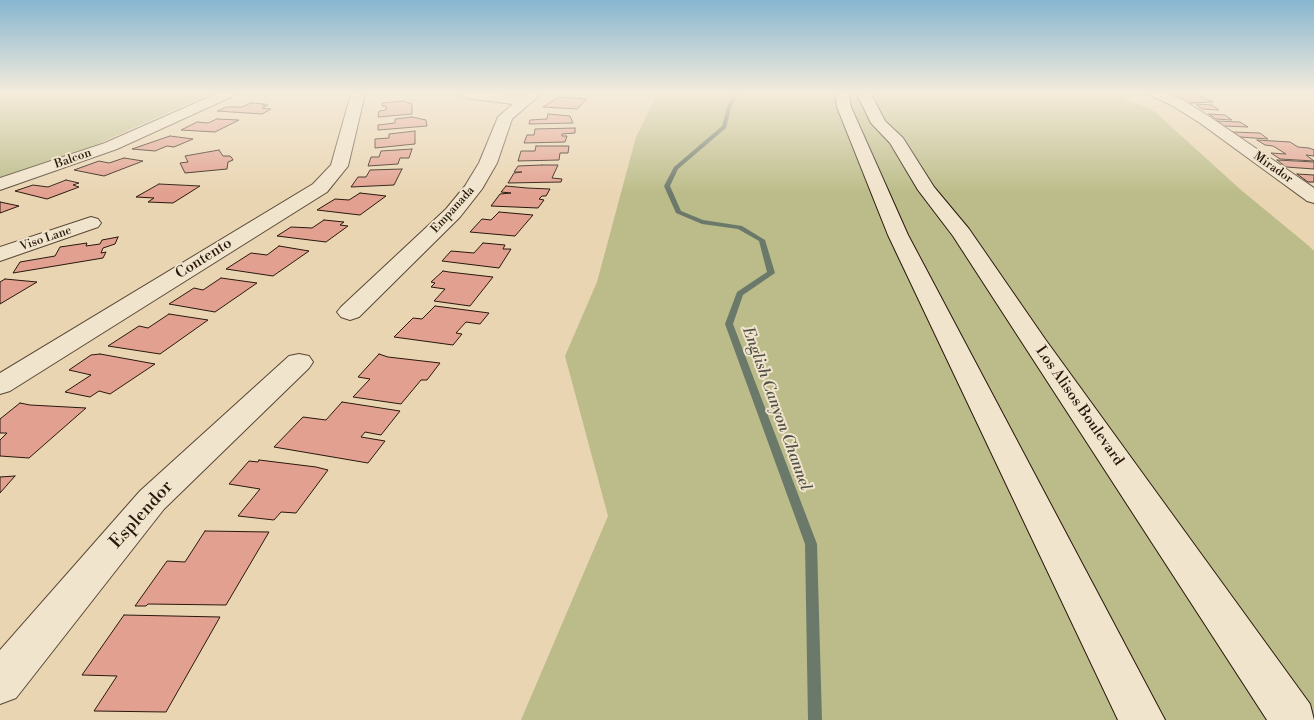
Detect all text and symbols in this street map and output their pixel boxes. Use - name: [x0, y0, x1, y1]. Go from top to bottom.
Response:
- street label: Balcon: [53, 146, 93, 172]
- street label: Mirador: [1251, 149, 1295, 187]
- street label: Empanada: [428, 184, 478, 236]
- street label: Viso Lane: [18, 223, 74, 255]
- street label: Contento: [173, 235, 235, 283]
- water label: English Canyon Channel: [737, 325, 815, 493]
- street label: Los Alisos Boulevard: [1031, 343, 1127, 469]
- street label: Esplendor: [106, 477, 178, 553]

